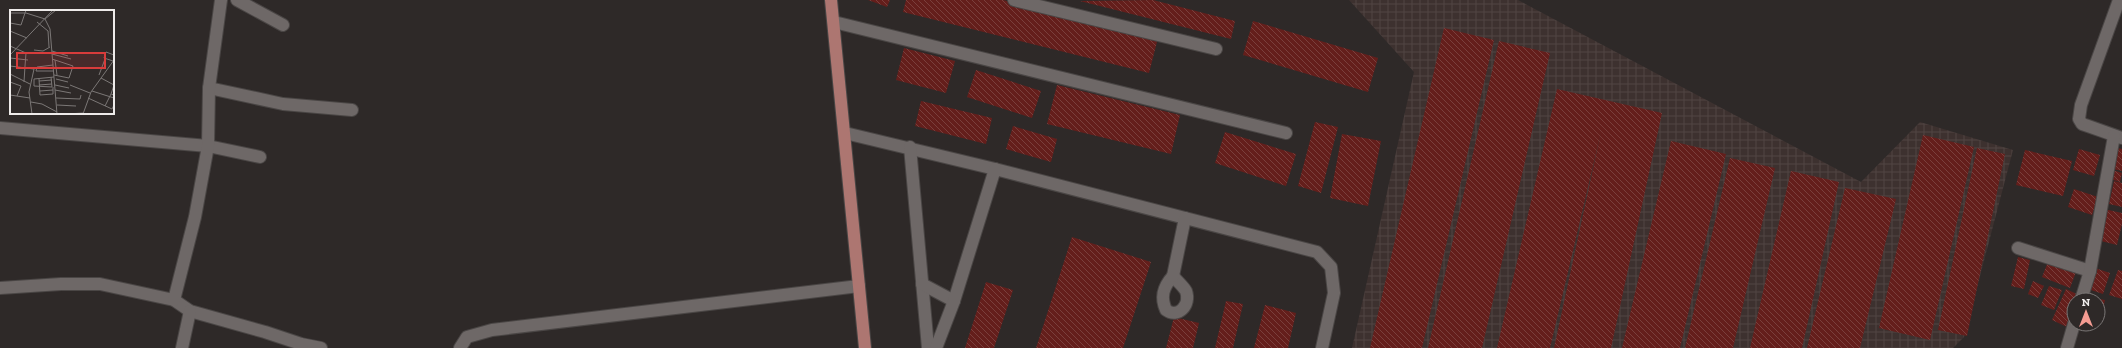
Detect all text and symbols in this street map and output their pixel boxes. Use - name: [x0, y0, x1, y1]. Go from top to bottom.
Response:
- inset map: [10, 10, 114, 114]
- north arrow: [2066, 292, 2106, 332]
- text: N: [2082, 296, 2091, 309]

